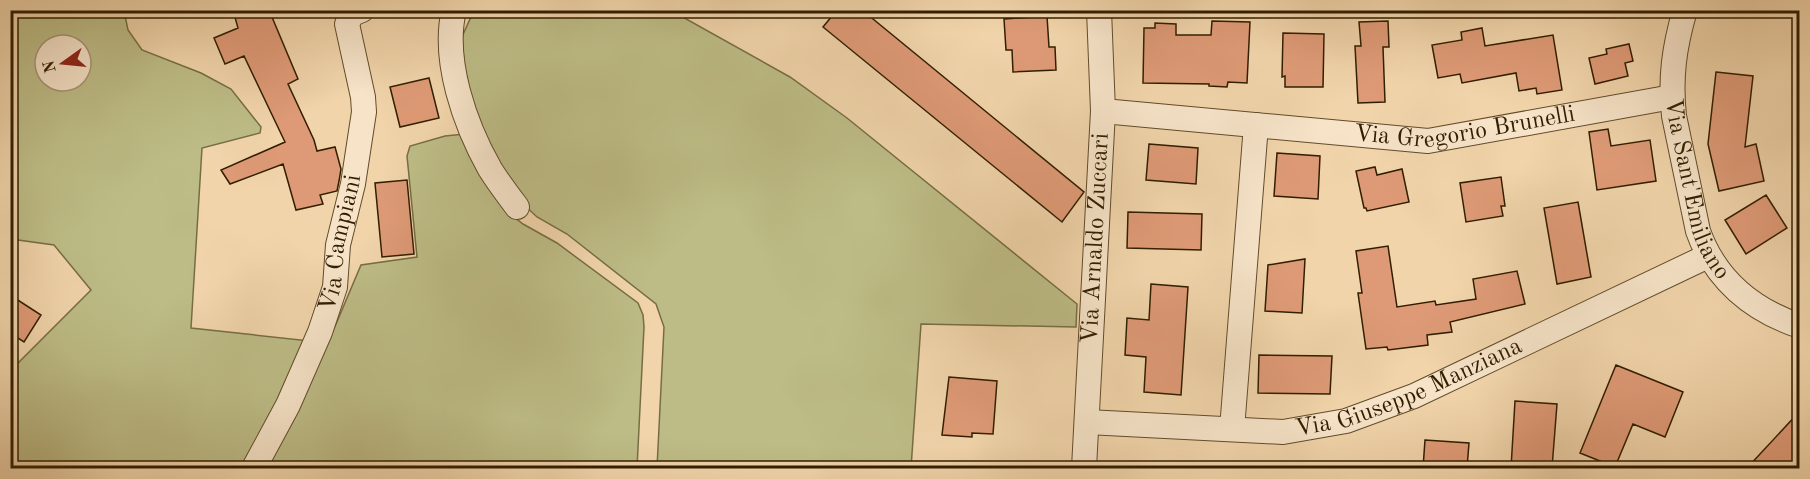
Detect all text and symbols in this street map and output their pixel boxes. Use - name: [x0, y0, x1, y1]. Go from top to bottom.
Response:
- north arrow: [33, 33, 93, 93]
- text: N: [41, 58, 60, 74]
- street label: Via Sant'Emiliano: [1661, 97, 1734, 285]
- street label: Via Gregorio Brunelli: [1353, 103, 1577, 154]
- street label: Via Arnaldo Zuccari: [1079, 132, 1114, 344]
- street label: Via Campiani: [316, 173, 366, 315]
- street label: Via Giuseppe Manziana: [1294, 334, 1526, 442]

